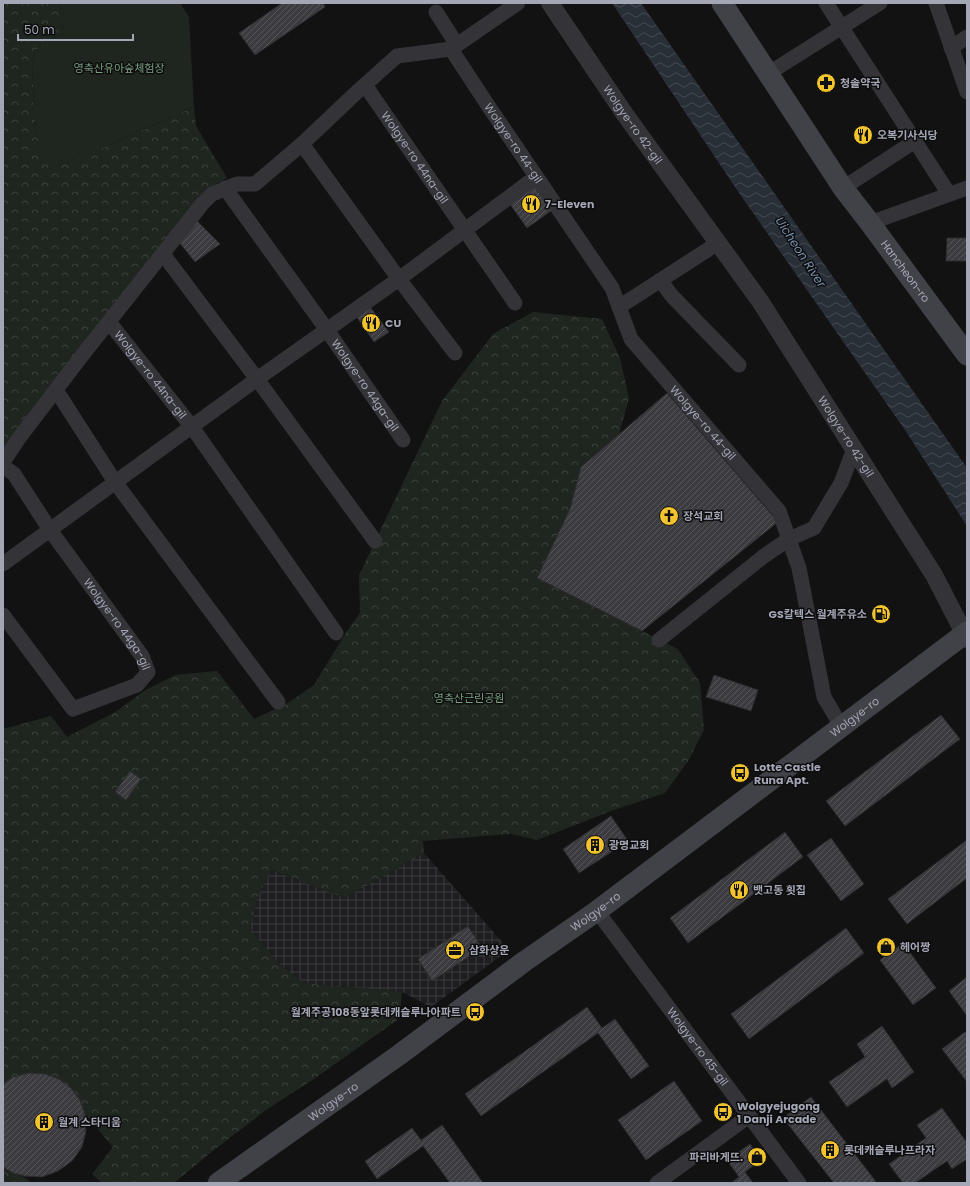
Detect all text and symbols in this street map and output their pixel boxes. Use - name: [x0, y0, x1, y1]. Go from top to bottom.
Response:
- scale bar: [18, 16, 133, 42]
- text: 50 m: [24, 21, 55, 38]
- park label: 영축산유아숲체험장: [73, 60, 165, 76]
- pharmacy icon: 청솔약국: [815, 72, 837, 94]
- place label: 청솔약국: [840, 75, 880, 91]
- street label: Wolgye-ro 42-gil: [599, 82, 666, 167]
- street label: Wolgye-ro 44-gil: [481, 100, 547, 186]
- street label: Wolgye-ro 44na-gil: [378, 108, 452, 207]
- restaurant icon: 오복기사식당: [852, 124, 874, 146]
- place label: 오복기사식당: [877, 127, 938, 143]
- restaurant icon: 7-Eleven: [520, 193, 542, 215]
- place label: 7-Eleven: [545, 196, 594, 212]
- water label: Uicheon River: [772, 213, 831, 291]
- street label: Hancheon-ro: [877, 237, 934, 306]
- restaurant icon: CU: [360, 312, 382, 334]
- place label: CU: [385, 315, 401, 331]
- street label: Wolgye-ro 44na-gil: [111, 327, 190, 422]
- street label: Wolgye-ro 44ga-gil: [328, 336, 403, 435]
- street label: Wolgye-ro 44-gil: [666, 382, 740, 463]
- street label: Wolgye-ro 42-gil: [814, 393, 878, 480]
- church icon: 장석교회: [658, 505, 680, 527]
- place label: 장석교회: [683, 508, 723, 524]
- street label: Wolgye-ro 44ga-gil: [80, 575, 154, 672]
- fuel station icon: GS칼텍스 월계주유소: [870, 603, 892, 625]
- place label: GS칼텍스 월계주유소: [769, 606, 867, 622]
- park label: 영축산근린공원: [434, 690, 504, 706]
- street label: Wolgye-ro: [826, 693, 883, 741]
- place label: Lotte Castle Runa Apt.: [754, 759, 821, 788]
- bus stop icon: Lotte Castle Runa Apt.: [729, 762, 751, 784]
- building icon: 광명교회: [584, 834, 606, 856]
- place label: 광명교회: [609, 837, 649, 853]
- restaurant icon: 뱃고동 횟집: [728, 879, 750, 901]
- place label: 뱃고동 횟집: [753, 882, 806, 898]
- street label: Wolgye-ro: [567, 888, 624, 935]
- shop icon: 헤어짱: [875, 936, 897, 958]
- office icon: 삼화상운: [444, 939, 466, 961]
- place label: 헤어짱: [900, 939, 930, 955]
- place label: 삼화상운: [469, 942, 509, 958]
- bus stop icon: 월계주공108동앞롯데캐슬루나아파트: [464, 1001, 486, 1023]
- place label: 월계주공108동앞롯데캐슬루나아파트: [291, 1004, 461, 1020]
- street label: Wolgye-ro 45-gil: [663, 1004, 732, 1089]
- street label: Wolgye-ro: [305, 1078, 362, 1125]
- place label: Wolgyejugong 1 Danji Arcade: [737, 1098, 820, 1127]
- bus stop icon: Wolgyejugong 1 Danji Arcade: [712, 1101, 734, 1123]
- building icon: 월계 스타디움: [33, 1111, 55, 1133]
- place label: 월계 스타디움: [58, 1114, 121, 1130]
- building icon: 롯데캐슬루나프라자: [819, 1139, 841, 1161]
- place label: 롯데캐슬루나프라자: [844, 1142, 935, 1158]
- shop icon: 파리바게뜨.: [746, 1146, 768, 1168]
- place label: 파리바게뜨.: [689, 1149, 743, 1165]

